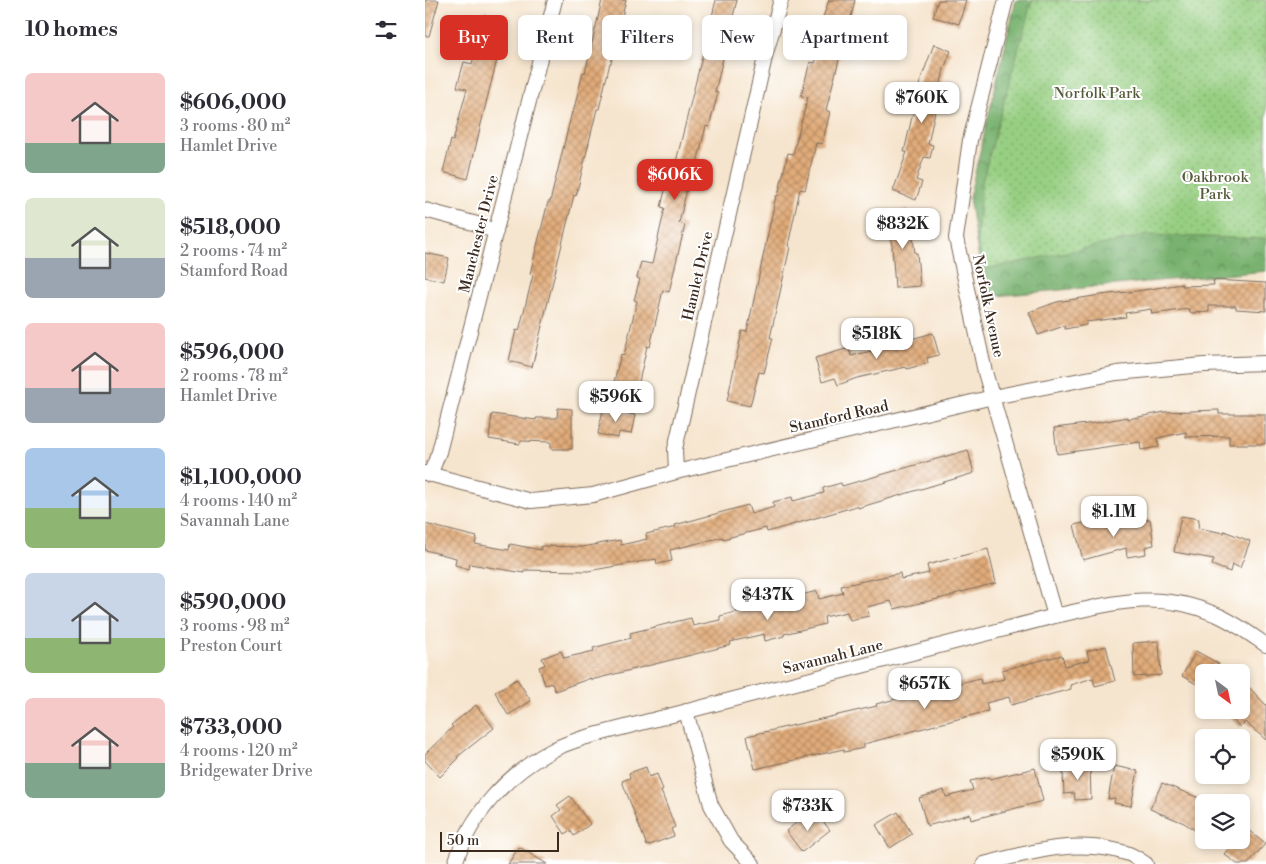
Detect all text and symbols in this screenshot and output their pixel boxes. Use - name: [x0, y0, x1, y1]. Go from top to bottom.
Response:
- chip: Buy: [440, 15, 508, 60]
- chip: Rent: [518, 15, 592, 60]
- chip: Filters: [602, 15, 692, 60]
- chip: New: [702, 15, 773, 60]
- chip: Apartment: [783, 15, 907, 60]
- icon: filters: [372, 16, 400, 44]
- text: 10 homes: [25, 17, 118, 43]
- pin: $760K: [887, 82, 957, 124]
- park label: Norfolk Park: [1054, 84, 1141, 103]
- text: $760K: [896, 88, 948, 108]
- text: $606,000: [180, 90, 286, 116]
- icon: home: [65, 93, 125, 153]
- text: 3 rooms · 80 m²: [180, 116, 290, 136]
- text: Hamlet Drive: [180, 136, 277, 156]
- pin: $606K: [640, 158, 710, 201]
- text: $606K: [648, 165, 702, 185]
- park label: Oakbrook Park: [1182, 168, 1250, 204]
- street label: Manchester Drive: [455, 173, 503, 295]
- pin: $832K: [868, 208, 938, 250]
- text: $832K: [877, 214, 929, 234]
- text: $518,000: [180, 215, 281, 241]
- icon: home: [65, 218, 125, 278]
- street label: Hamlet Drive: [678, 229, 718, 323]
- text: 2 rooms · 74 m²: [180, 241, 287, 261]
- street label: Norfolk Avenue: [968, 253, 1008, 359]
- text: Stamford Road: [180, 261, 288, 281]
- pin: $518K: [842, 318, 912, 360]
- text: $518K: [852, 324, 902, 344]
- text: $596,000: [180, 340, 284, 366]
- icon: home: [65, 343, 125, 403]
- text: 2 rooms · 78 m²: [180, 366, 288, 386]
- pin: $596K: [581, 380, 651, 423]
- text: Hamlet Drive: [180, 386, 277, 406]
- text: $596K: [590, 387, 642, 407]
- street label: Stamford Road: [788, 396, 891, 438]
- text: $1,100,000: [180, 465, 302, 491]
- icon: home: [65, 468, 125, 528]
- text: 4 rooms · 140 m²: [180, 491, 297, 511]
- pin: $1.1M: [1079, 496, 1149, 538]
- text: $1.1M: [1092, 502, 1136, 522]
- text: Savannah Lane: [180, 511, 289, 531]
- pin: $437K: [733, 578, 803, 621]
- text: $437K: [742, 585, 794, 605]
- text: $590,000: [180, 590, 286, 616]
- icon: home: [65, 593, 125, 653]
- text: 3 rooms · 98 m²: [180, 616, 290, 636]
- street label: Savannah Lane: [781, 635, 885, 679]
- text: Preston Court: [180, 636, 282, 656]
- north arrow: [1195, 664, 1250, 719]
- map controls: [1195, 664, 1250, 849]
- pin: $657K: [890, 668, 960, 710]
- text: $657K: [899, 674, 951, 694]
- text: $733,000: [180, 715, 282, 741]
- icon: home: [65, 718, 125, 778]
- button: locate: [1195, 729, 1250, 784]
- pin: $590K: [1043, 738, 1113, 781]
- text: 4 rooms · 120 m²: [180, 741, 298, 761]
- text: $590K: [1051, 745, 1105, 765]
- text: Bridgewater Drive: [180, 761, 313, 781]
- pin: $733K: [773, 790, 843, 832]
- button: layers: [1195, 794, 1250, 849]
- text: $733K: [783, 796, 834, 816]
- scale bar: [440, 829, 559, 852]
- text: 50 m: [447, 832, 479, 850]

